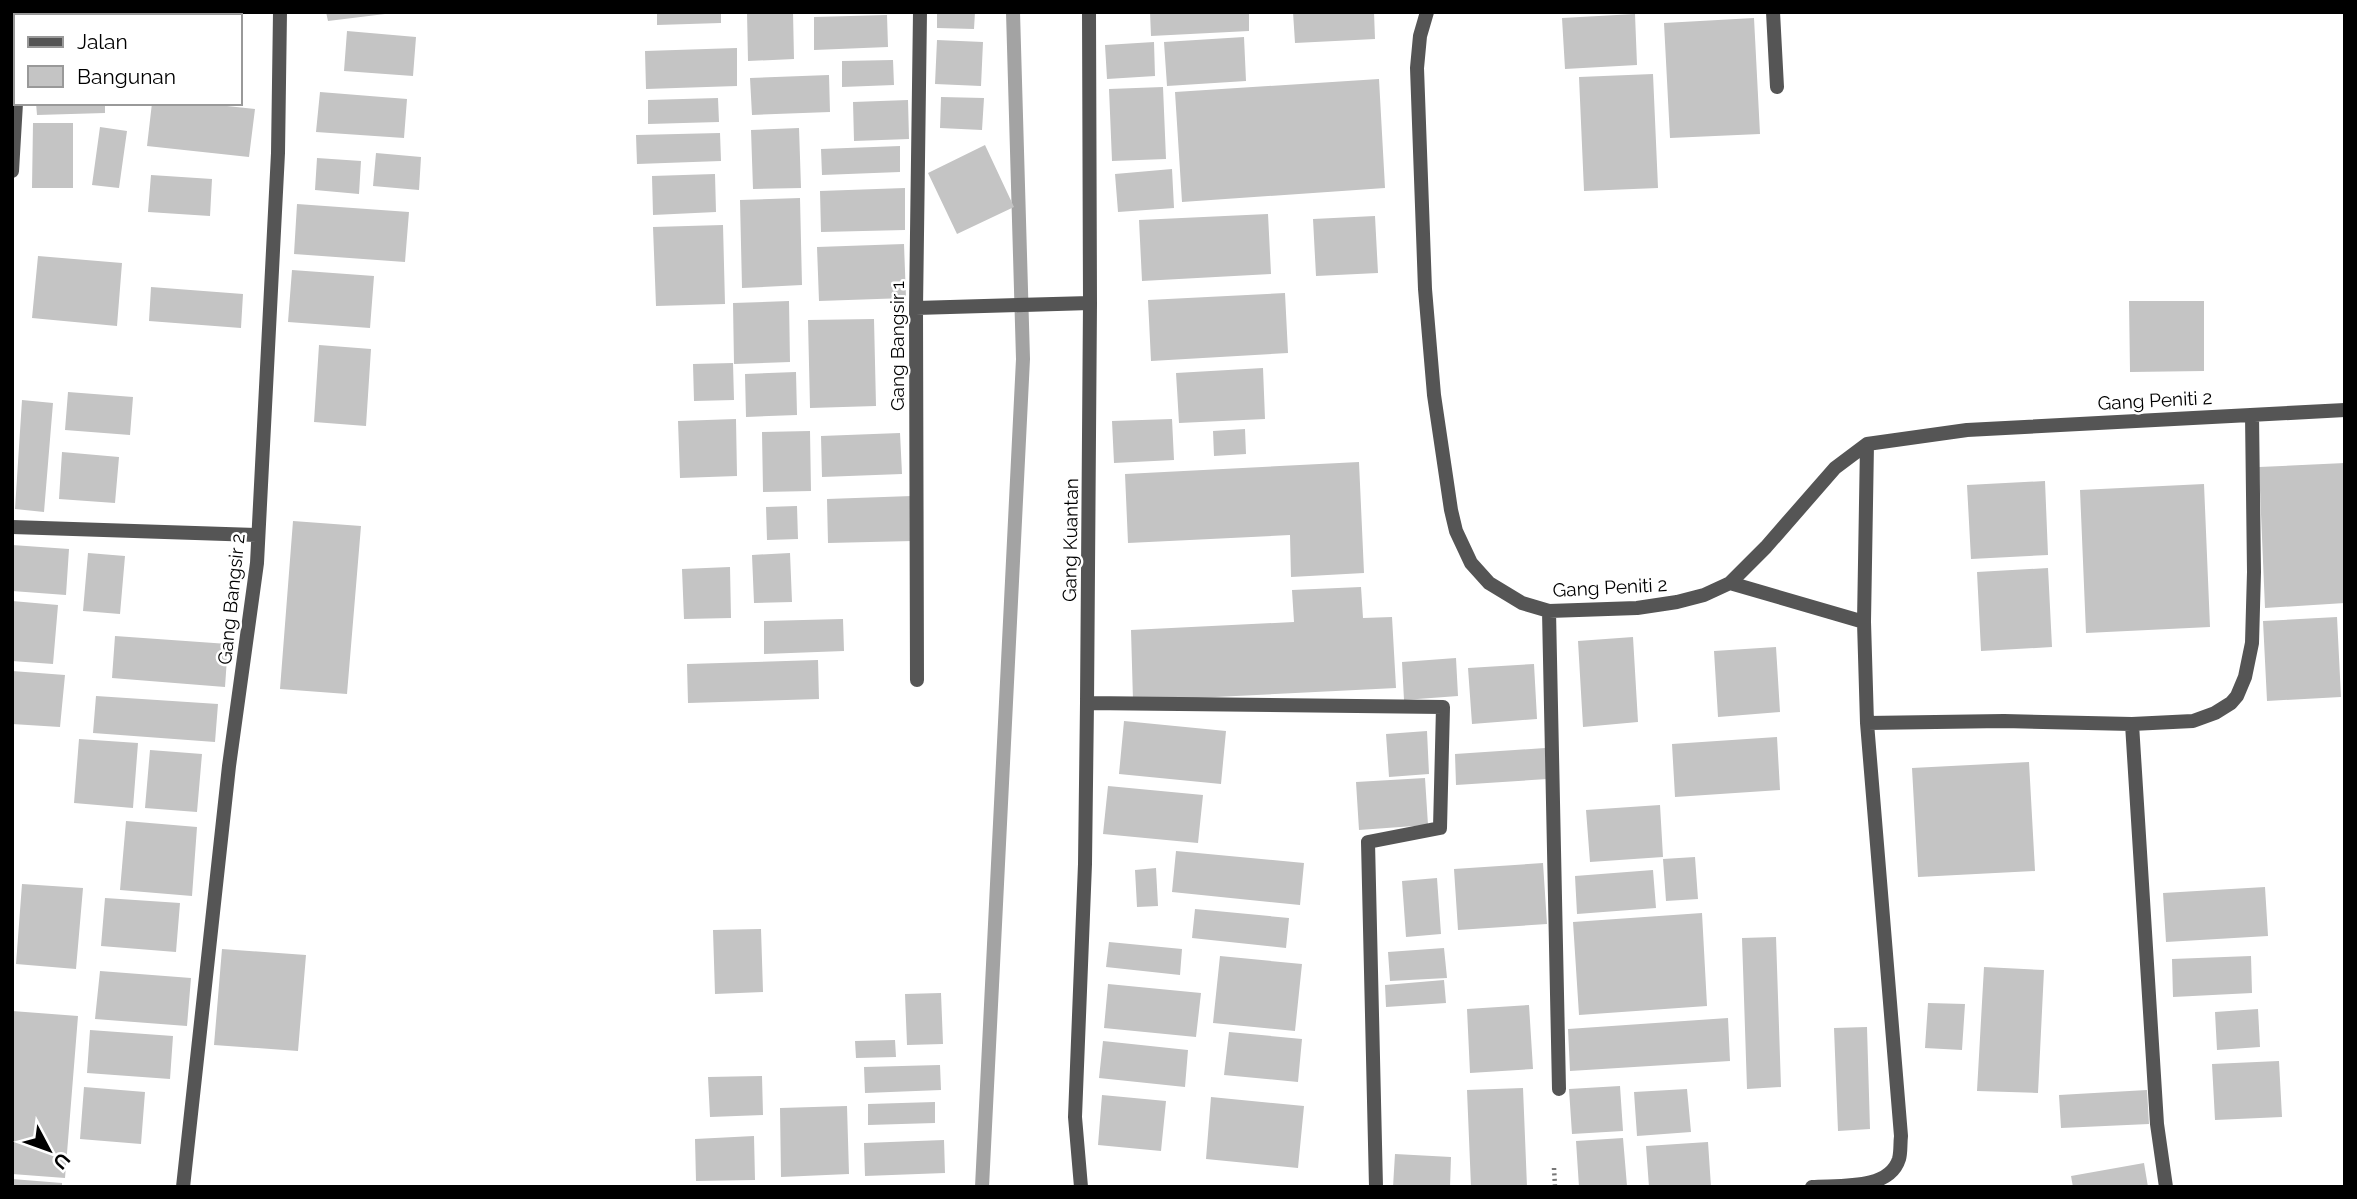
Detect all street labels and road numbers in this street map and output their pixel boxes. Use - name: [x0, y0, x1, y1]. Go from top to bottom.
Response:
- street label: Gang Bangsir 1: [886, 281, 908, 411]
- street label: Gang Peniti 2: [2097, 386, 2213, 414]
- street label: Gang Kuantan: [1058, 478, 1082, 602]
- street label: Gang Bangsir 2: [213, 532, 249, 666]
- street label: Gang Peniti 2: [1552, 573, 1668, 601]

